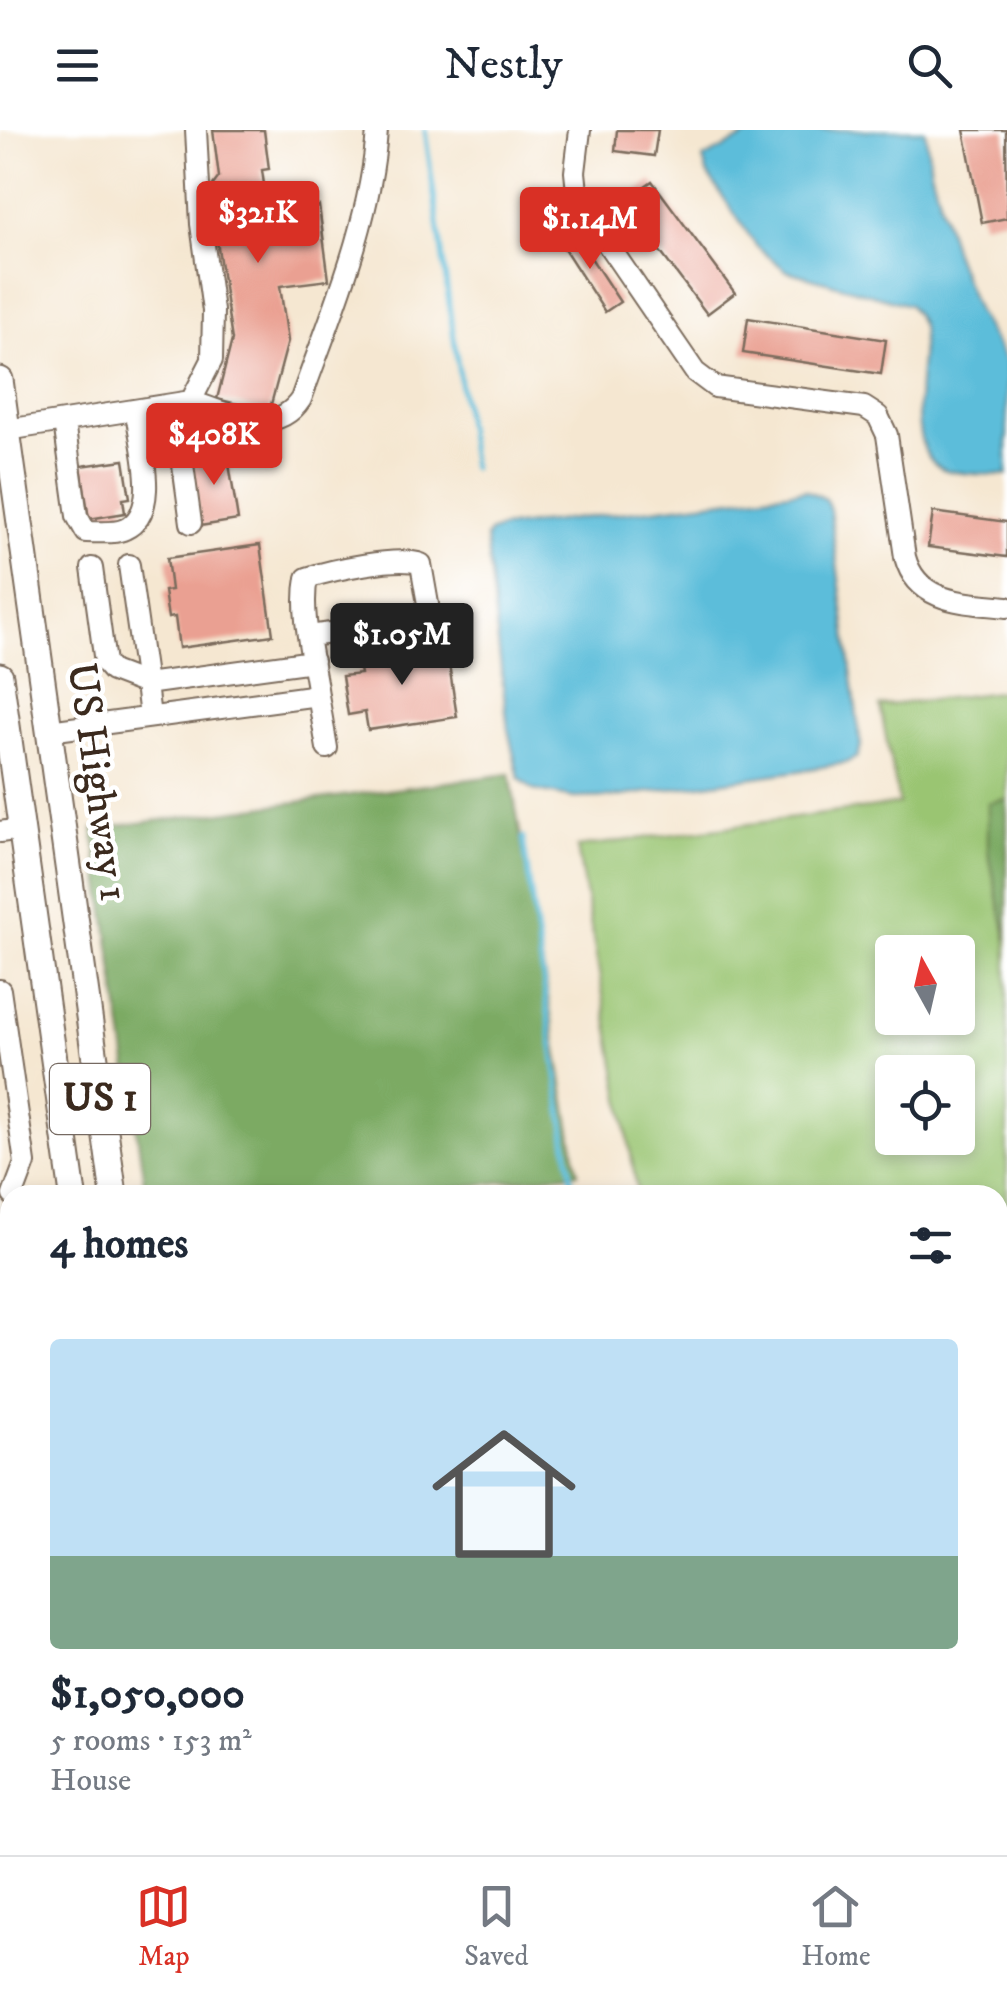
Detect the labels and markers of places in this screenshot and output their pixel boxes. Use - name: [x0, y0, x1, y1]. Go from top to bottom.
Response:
- pin: $321K: [188, 181, 328, 266]
- pin: $1.14M: [509, 187, 671, 272]
- pin: $408K: [144, 403, 284, 488]
- pin: $1.05M: [321, 603, 483, 688]

